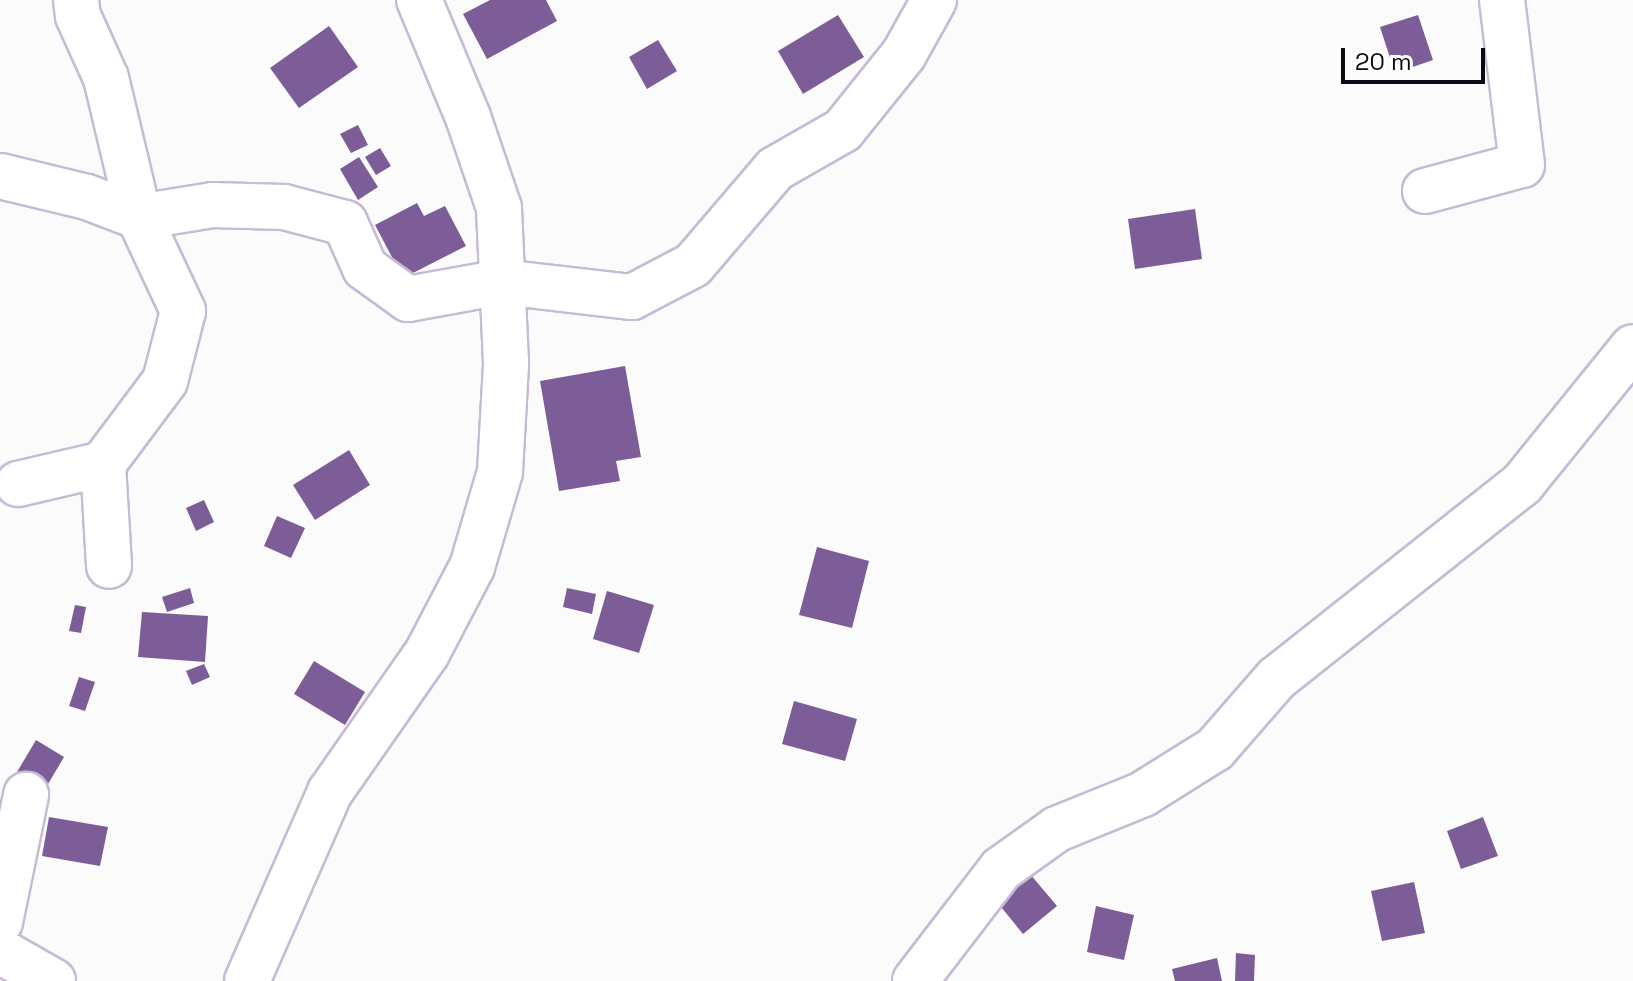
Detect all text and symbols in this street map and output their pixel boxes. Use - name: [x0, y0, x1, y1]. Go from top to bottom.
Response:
- scale bar: [1345, 32, 1489, 82]
- text: 20 m: [1355, 46, 1412, 77]

